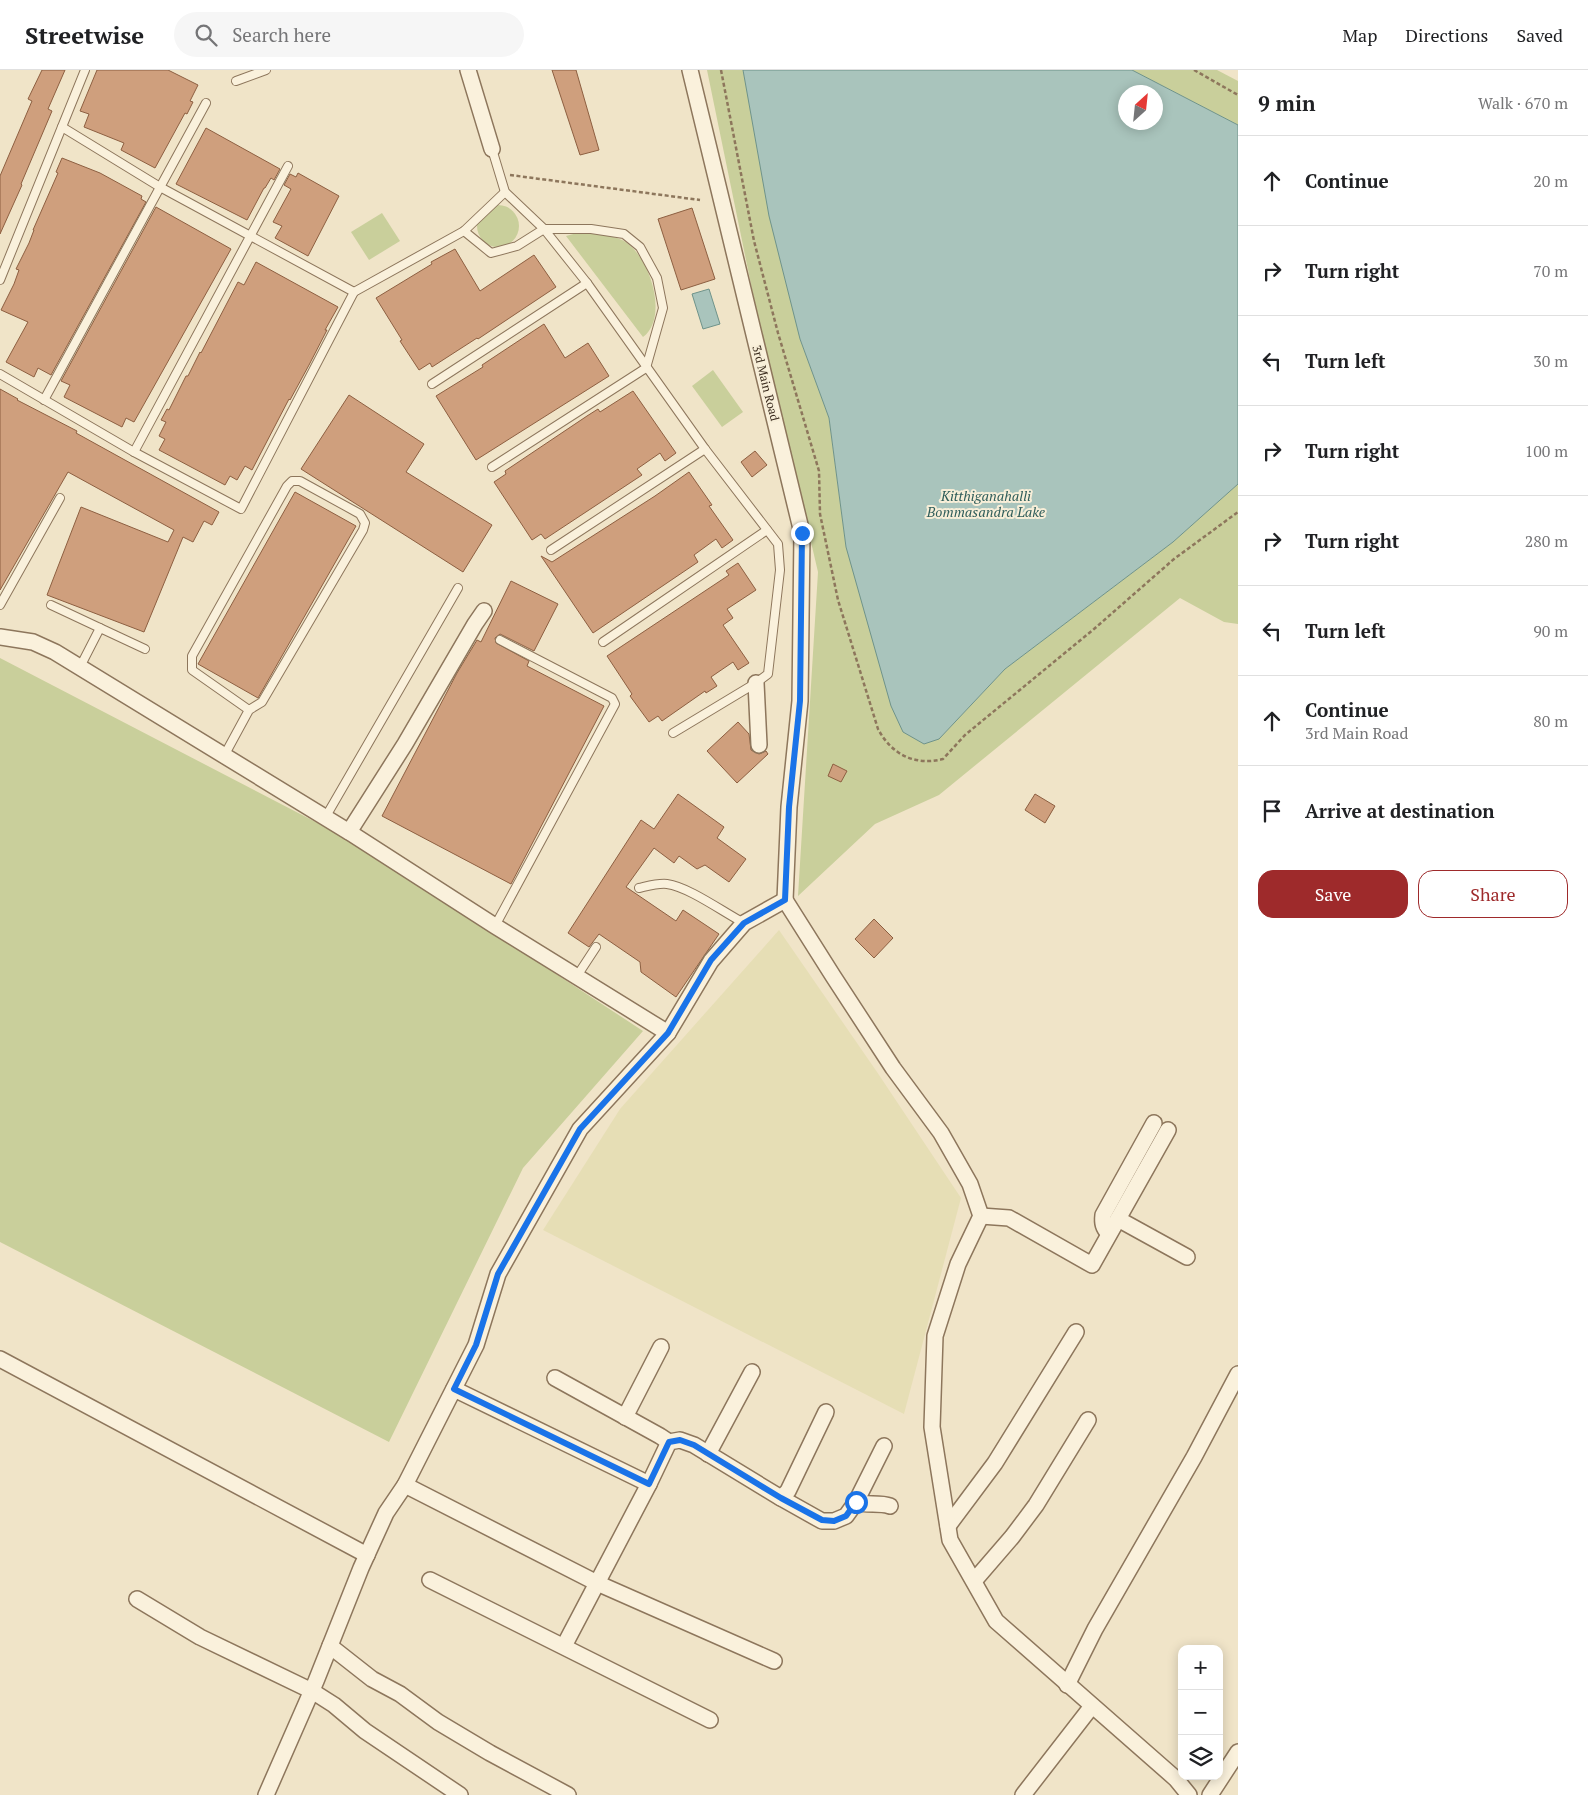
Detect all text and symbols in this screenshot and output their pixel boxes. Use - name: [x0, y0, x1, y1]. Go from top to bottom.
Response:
- search box: [174, 12, 524, 57]
- text: Streetwise: [25, 19, 144, 51]
- icon: search: [192, 21, 220, 49]
- text: Search here: [232, 22, 331, 47]
- text: Map: [1342, 23, 1377, 47]
- text: Directions: [1405, 23, 1488, 47]
- text: Saved: [1516, 23, 1563, 47]
- north arrow: [1118, 85, 1163, 130]
- text: 9 min: [1258, 89, 1315, 117]
- text: Walk · 670 m: [1478, 92, 1568, 114]
- icon: ahead: [1258, 167, 1286, 195]
- text: Continue: [1305, 168, 1389, 193]
- text: 20 m: [1533, 170, 1568, 192]
- icon: right: [1258, 257, 1286, 285]
- text: Turn right: [1305, 258, 1399, 283]
- text: 70 m: [1533, 260, 1568, 282]
- street label: 3rd Main Road: [749, 344, 783, 423]
- icon: left: [1258, 347, 1286, 375]
- text: Turn left: [1305, 348, 1386, 373]
- text: 30 m: [1533, 350, 1568, 372]
- icon: right: [1258, 437, 1286, 465]
- text: Turn right: [1305, 438, 1399, 463]
- text: 100 m: [1525, 440, 1568, 462]
- water label: Kitthiganahalli Bommasandra Lake: [926, 486, 1046, 521]
- route end: [791, 522, 814, 545]
- icon: right: [1258, 527, 1286, 555]
- text: Turn right: [1305, 528, 1399, 553]
- text: 280 m: [1525, 530, 1568, 552]
- icon: left: [1258, 617, 1286, 645]
- text: Turn left: [1305, 618, 1386, 643]
- text: 90 m: [1533, 620, 1568, 642]
- text: Continue: [1305, 697, 1389, 722]
- icon: ahead: [1258, 707, 1286, 735]
- text: 80 m: [1533, 710, 1568, 732]
- text: 3rd Main Road: [1305, 722, 1408, 744]
- icon: arrive: [1258, 797, 1286, 825]
- text: Arrive at destination: [1305, 798, 1494, 823]
- button: Save: [1258, 870, 1408, 918]
- button: Share: [1418, 870, 1568, 918]
- route start: [845, 1491, 868, 1514]
- map controls: [1178, 1645, 1223, 1780]
- button: +: [1178, 1645, 1223, 1690]
- button: −: [1178, 1690, 1223, 1735]
- button: layers: [1178, 1735, 1223, 1780]

